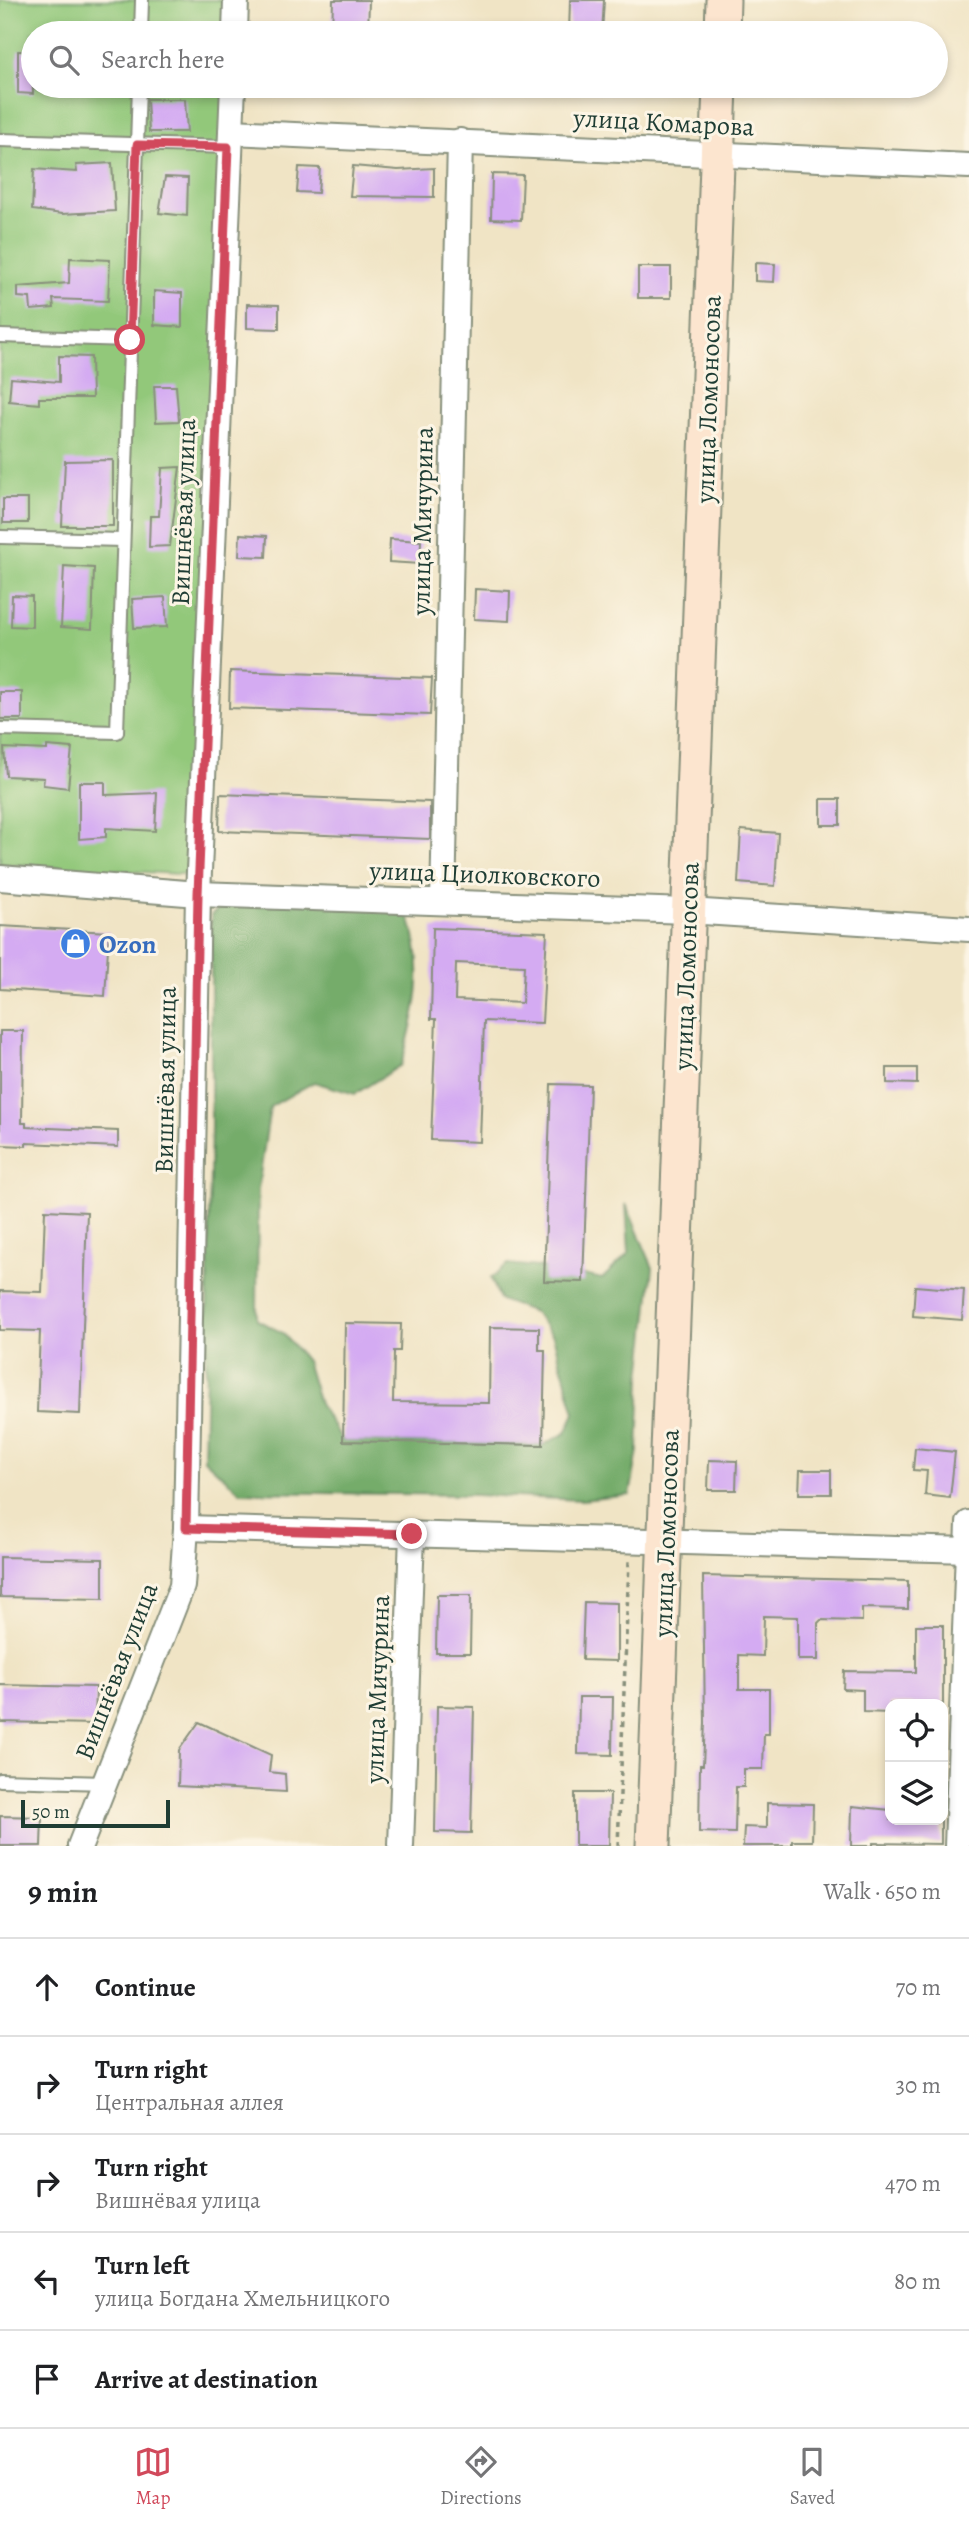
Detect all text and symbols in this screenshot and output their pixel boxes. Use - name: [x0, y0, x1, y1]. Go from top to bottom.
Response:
- search box: [21, 21, 948, 98]
- icon: search: [45, 41, 83, 79]
- text: Search here: [101, 42, 225, 77]
- street label: улица Комарова: [572, 100, 755, 145]
- street label: улица Ломоносова: [687, 294, 730, 505]
- route start: [114, 324, 145, 355]
- street label: Вишнёвая улица: [163, 418, 204, 606]
- street label: улица Мичурина: [403, 426, 442, 617]
- street label: улица Циолковского: [368, 853, 601, 896]
- street label: улица Ломоносова: [665, 861, 708, 1072]
- shop icon: Ozon: [59, 927, 93, 961]
- place label: Ozon: [99, 927, 157, 962]
- street label: Вишнёвая улица: [146, 986, 185, 1174]
- street label: улица Ломоносова: [645, 1428, 688, 1639]
- route end: [396, 1518, 427, 1549]
- street label: Вишнёвая улица: [67, 1578, 166, 1765]
- street label: улица Мичурина: [357, 1594, 398, 1785]
- map controls: [885, 1699, 948, 1825]
- button: locate: [885, 1699, 948, 1762]
- button: layers: [885, 1762, 948, 1825]
- scale bar: [21, 1797, 170, 1829]
- text: 50 m: [32, 1799, 70, 1825]
- text: 9 min: [28, 1872, 98, 1912]
- text: Walk · 650 m: [824, 1876, 941, 1907]
- icon: ahead: [28, 1968, 66, 2006]
- text: Continue: [95, 1970, 196, 2005]
- text: 70 m: [895, 1972, 941, 2003]
- text: Turn right: [95, 2052, 208, 2087]
- icon: right: [28, 2066, 66, 2104]
- text: 30 m: [895, 2070, 941, 2101]
- text: Центральная аллея: [95, 2087, 284, 2118]
- text: Turn right: [95, 2150, 208, 2185]
- icon: right: [28, 2164, 66, 2202]
- text: 470 m: [885, 2168, 941, 2199]
- text: Вишнёвая улица: [95, 2185, 261, 2216]
- text: Turn left: [95, 2248, 190, 2283]
- icon: left: [28, 2262, 66, 2300]
- text: 80 m: [894, 2266, 941, 2297]
- text: улица Богдана Хмельницкого: [95, 2283, 390, 2314]
- icon: arrive: [28, 2360, 66, 2398]
- text: Arrive at destination: [95, 2362, 318, 2397]
- tab: Map: [134, 2443, 172, 2511]
- tab: Directions: [440, 2443, 522, 2511]
- tab: Saved: [790, 2443, 835, 2511]

